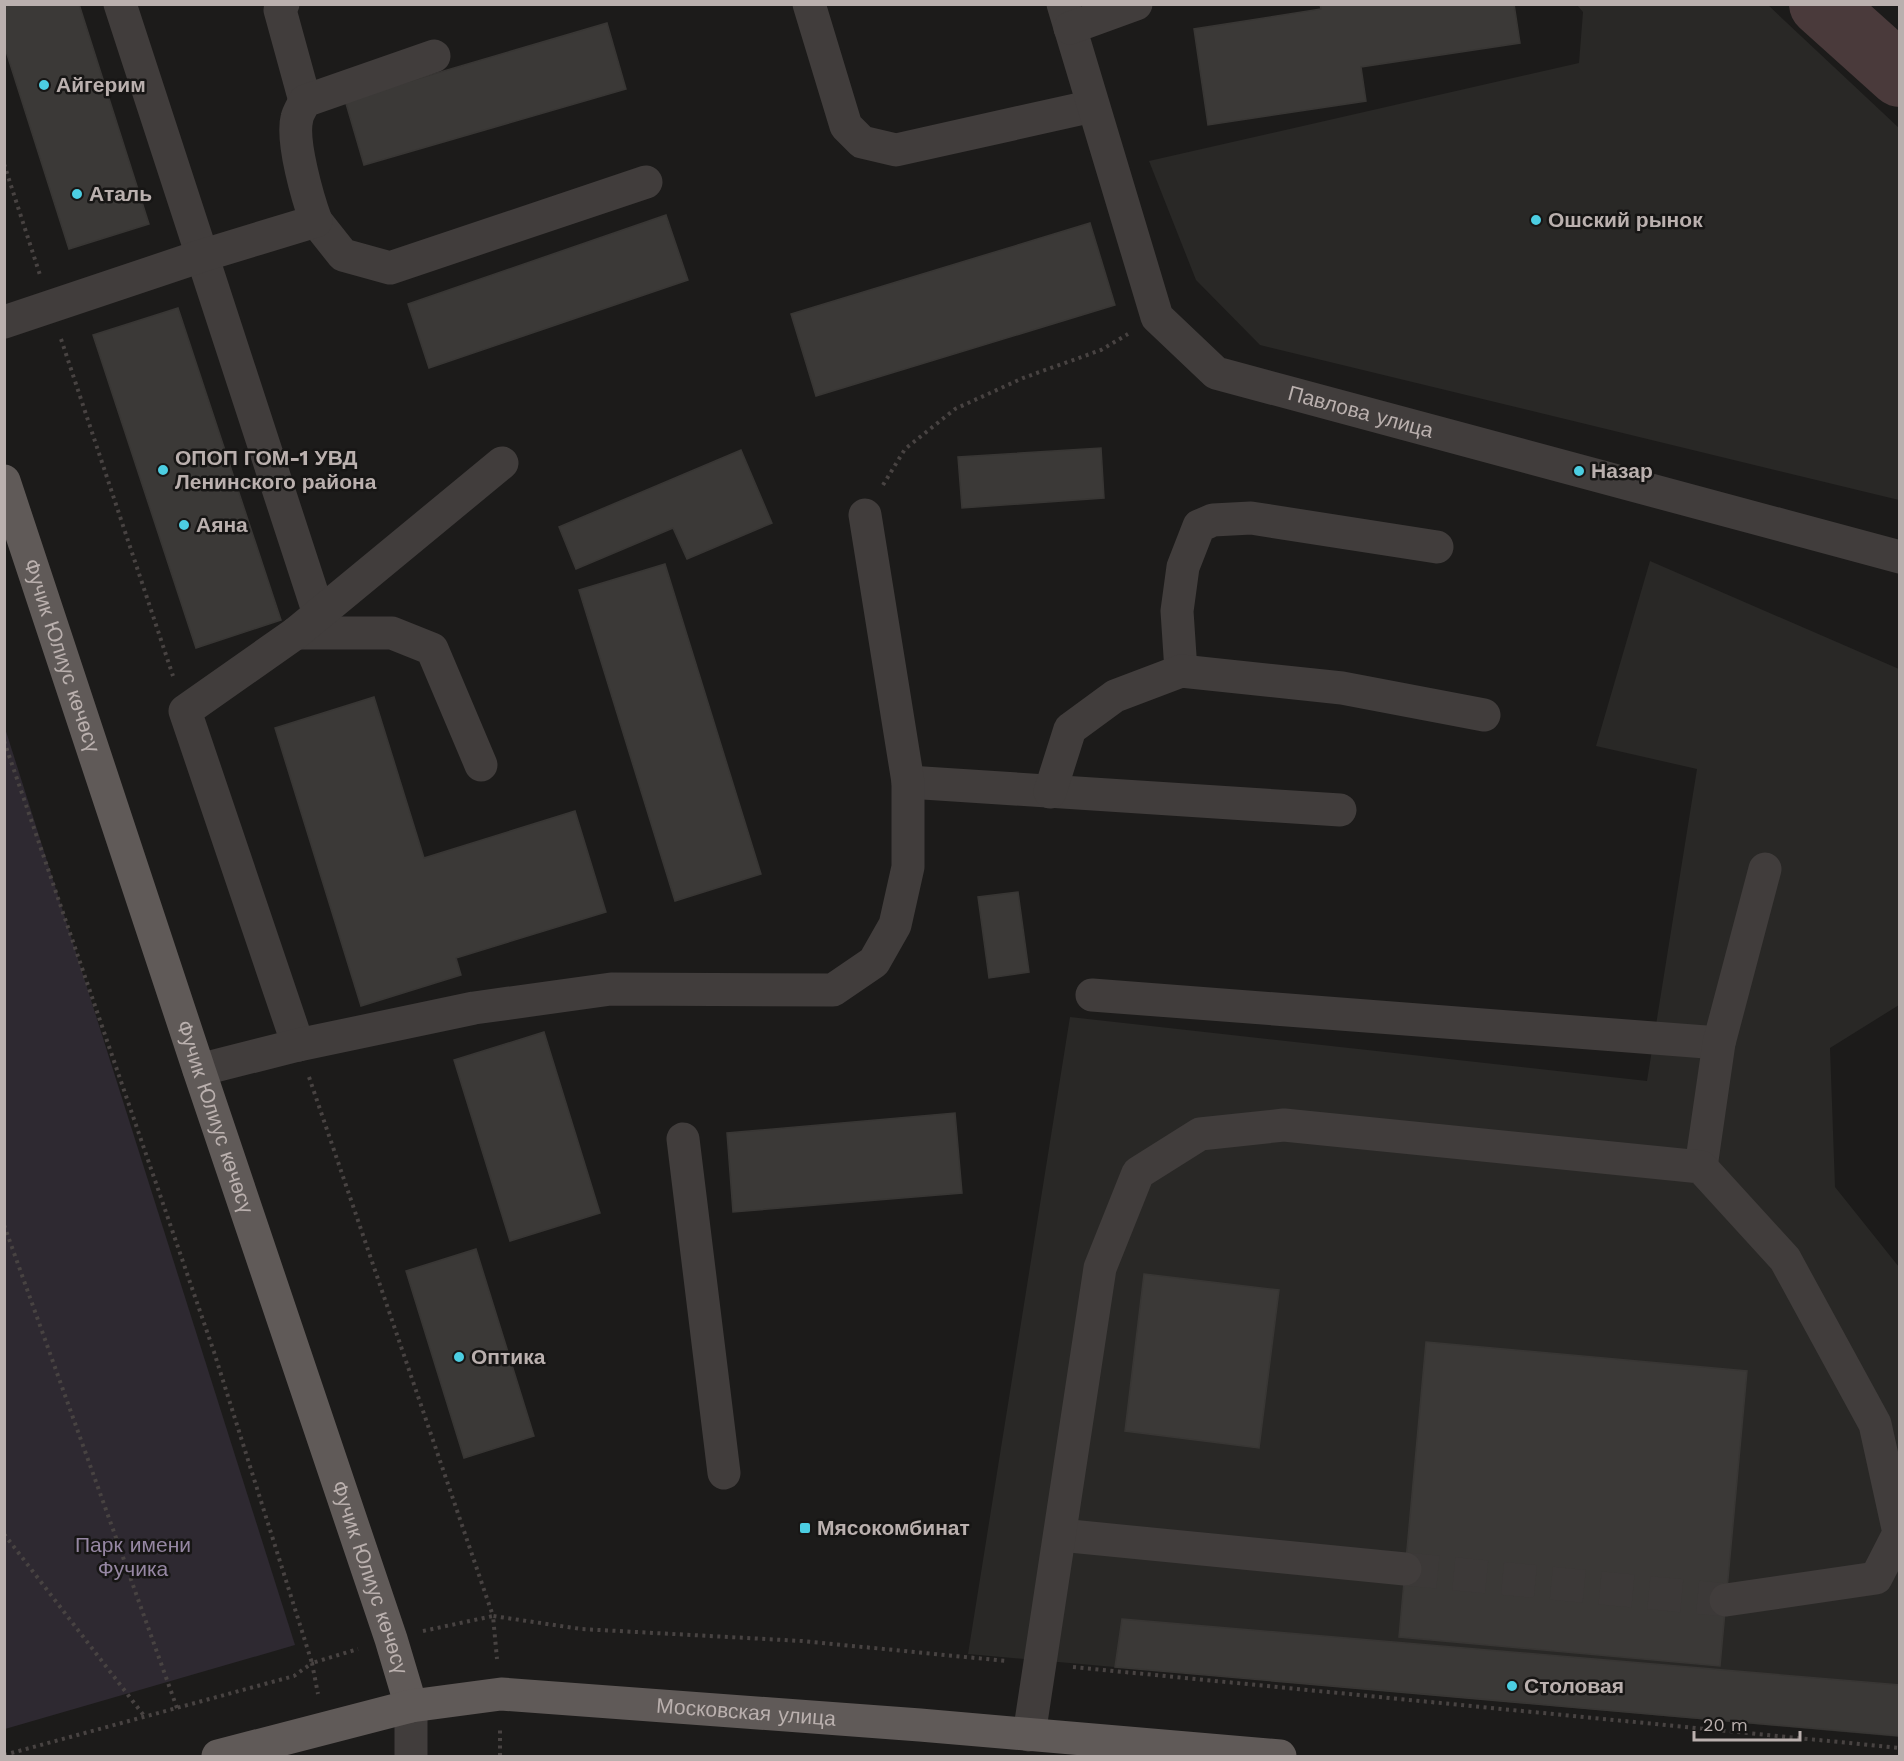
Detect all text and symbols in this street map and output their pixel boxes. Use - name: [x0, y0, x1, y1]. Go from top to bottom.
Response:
- place label: Айгерим: [56, 72, 146, 97]
- marker: Айгерим: [37, 78, 51, 92]
- place label: Аталь: [89, 181, 152, 206]
- marker: Аталь: [70, 187, 84, 201]
- place label: Ошский рынок: [1548, 207, 1703, 232]
- marker: Ошский рынок: [1529, 213, 1543, 227]
- street label: Павлова улица: [1286, 380, 1436, 443]
- place label: ОПОП ГОМ-1 УВД Ленинского района: [175, 445, 377, 494]
- place label: Назар: [1591, 458, 1653, 483]
- marker: ОПОП ГОМ-1 УВД Ленинского района: [156, 463, 170, 477]
- marker: Назар: [1572, 464, 1586, 478]
- place label: Аяна: [196, 512, 248, 537]
- marker: Аяна: [177, 518, 191, 532]
- street label: Фучик Юлиус көчөсү: [19, 556, 106, 756]
- street label: Фучик Юлиус көчөсү: [171, 1017, 260, 1217]
- place label: Оптика: [471, 1344, 546, 1369]
- marker: Оптика: [452, 1350, 466, 1364]
- street label: Фучик Юлиус көчөсү: [327, 1477, 414, 1678]
- place label: Мясокомбинат: [817, 1515, 970, 1540]
- marker: Мясокомбинат: [798, 1521, 812, 1535]
- park label: Парк имени Фучика: [75, 1532, 191, 1581]
- place label: Столовая: [1524, 1673, 1624, 1698]
- marker: Столовая: [1505, 1679, 1519, 1693]
- street label: Московская улица: [655, 1693, 837, 1731]
- scale bar: [1694, 1704, 1800, 1742]
- text: 20 m: [1703, 1714, 1748, 1735]

